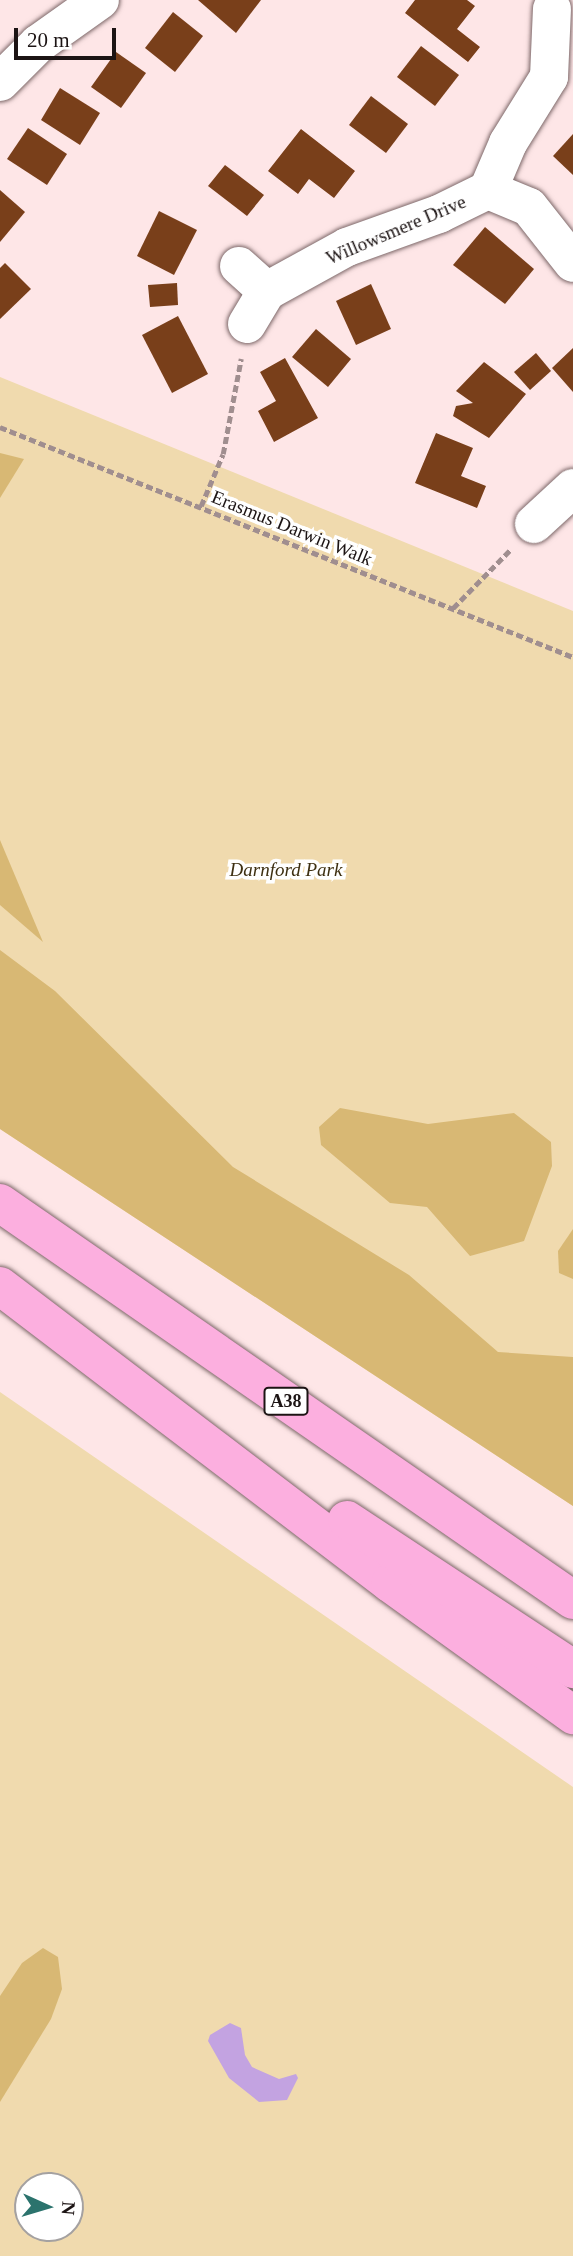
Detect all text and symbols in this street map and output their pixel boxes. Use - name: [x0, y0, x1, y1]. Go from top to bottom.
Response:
- scale bar: [18, 14, 119, 58]
- text: 20 m: [27, 28, 70, 52]
- street label: Willowsmere Drive: [323, 190, 469, 270]
- street label: Erasmus Darwin Walk: [208, 485, 376, 571]
- park label: Darnford Park: [230, 859, 342, 881]
- road number: A38: [263, 1386, 309, 1416]
- north arrow: [14, 2172, 84, 2242]
- text: N: [57, 2201, 79, 2216]

